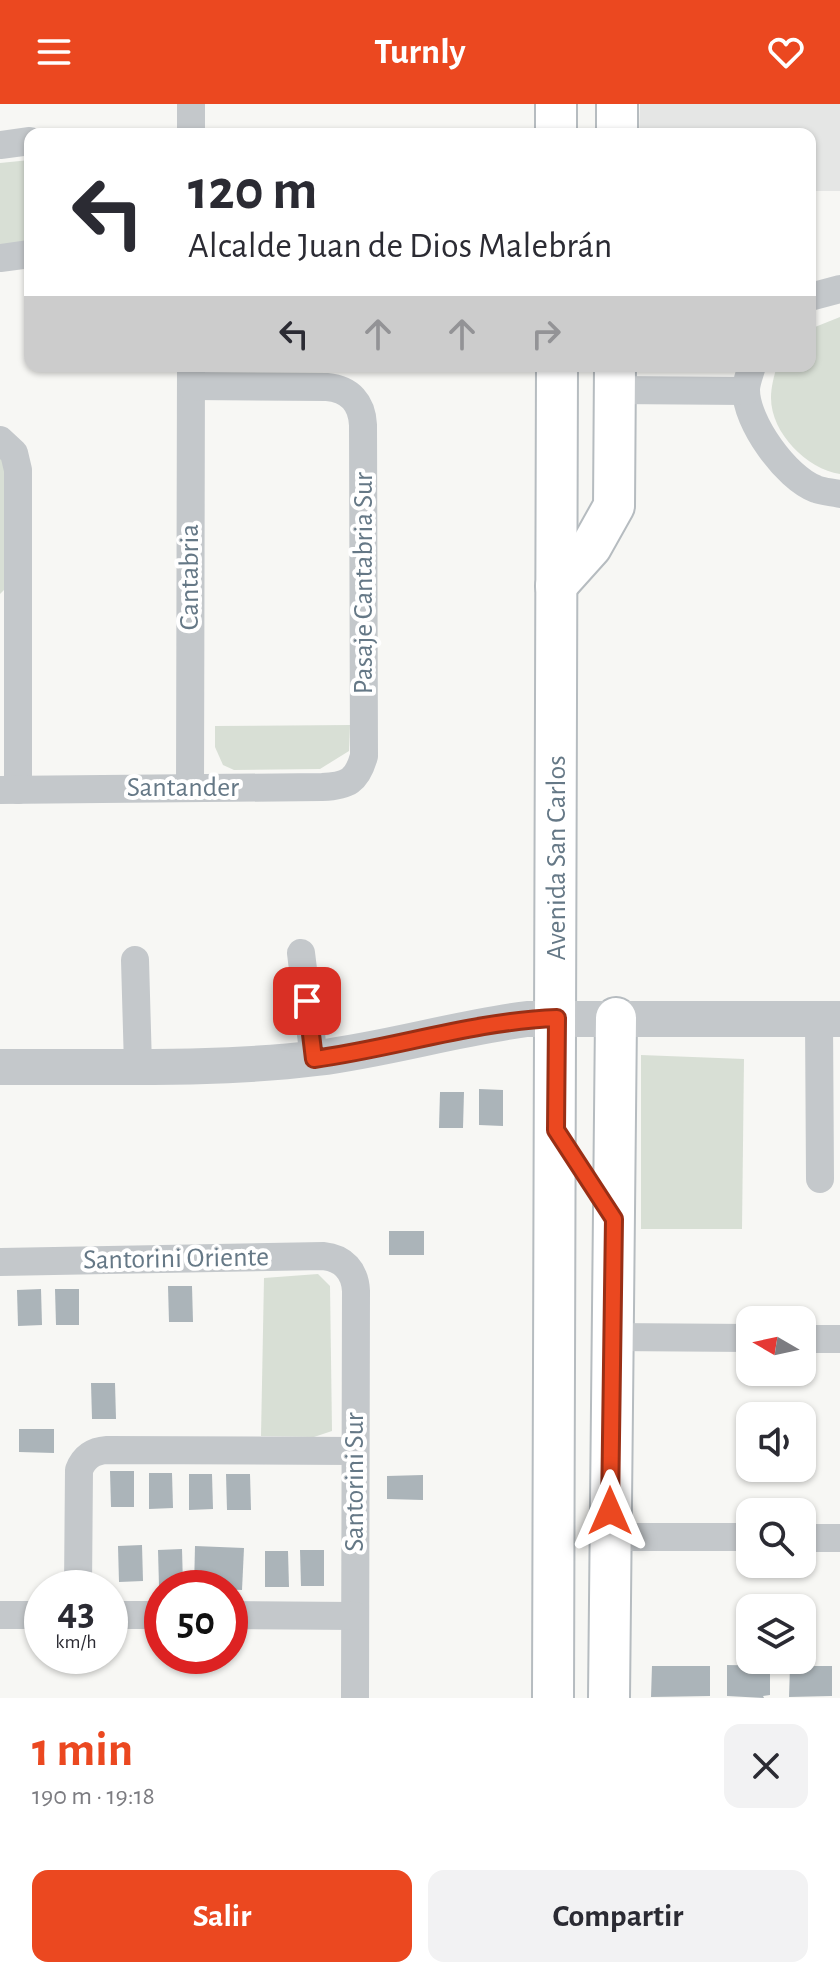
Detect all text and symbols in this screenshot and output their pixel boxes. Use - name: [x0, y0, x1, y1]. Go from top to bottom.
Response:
- icon: menu: [32, 30, 76, 74]
- icon: heart: [764, 30, 808, 74]
- text: Turnly: [374, 34, 466, 70]
- icon: left: [56, 160, 160, 264]
- text: 120 m: [188, 163, 317, 219]
- text: Alcalde Juan de Dios Malebrán: [188, 228, 612, 264]
- icon: left: [272, 312, 316, 356]
- icon: ahead: [356, 312, 400, 356]
- icon: ahead: [440, 312, 484, 356]
- icon: right: [524, 312, 568, 356]
- street label: Pasaje Cantabria Sur: [350, 472, 378, 694]
- street label: Cantabria: [176, 524, 204, 630]
- street label: Avenida San Carlos: [543, 756, 571, 961]
- street label: Santander: [127, 774, 239, 802]
- pin: [273, 967, 341, 1035]
- icon: arrive: [285, 979, 329, 1023]
- street label: Santorini Oriente: [83, 1243, 269, 1275]
- north arrow: [736, 1306, 816, 1386]
- map controls: [736, 1306, 816, 1674]
- button: sound: [736, 1402, 816, 1482]
- street label: Santorini Sur: [341, 1412, 369, 1552]
- position arrow: [568, 1469, 652, 1553]
- button: search: [736, 1498, 816, 1578]
- speed limit sign: 50: [144, 1570, 248, 1674]
- text: 43: [57, 1592, 95, 1632]
- button: layers: [736, 1594, 816, 1674]
- text: km/h: [55, 1632, 97, 1652]
- button: close: [724, 1724, 808, 1808]
- text: 1 min: [32, 1727, 133, 1775]
- text: 190 m · 19:18: [32, 1783, 155, 1809]
- button: Salir: [32, 1870, 412, 1962]
- button: Compartir: [428, 1870, 808, 1962]

